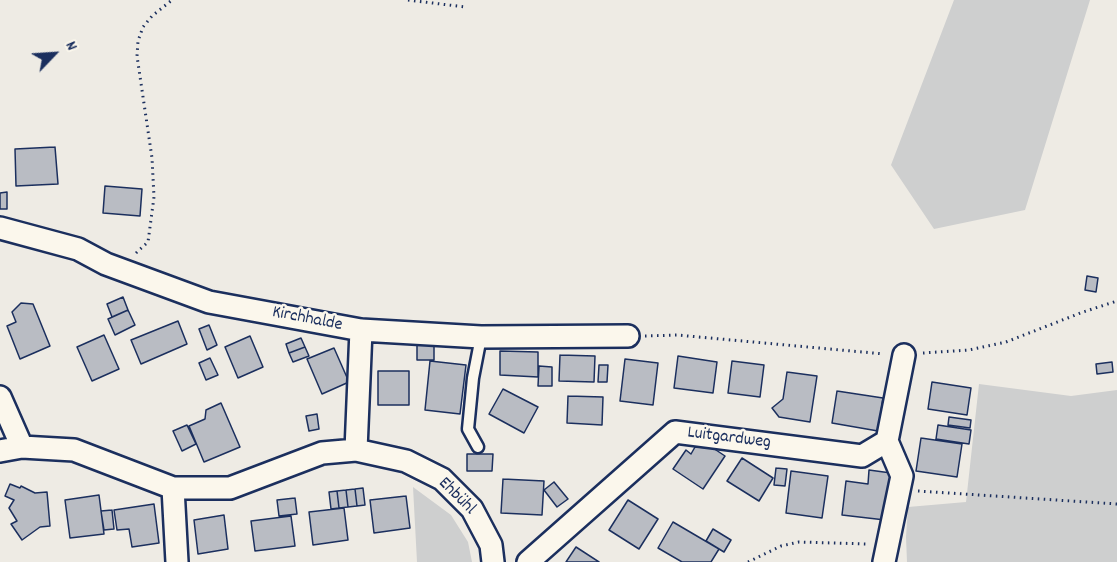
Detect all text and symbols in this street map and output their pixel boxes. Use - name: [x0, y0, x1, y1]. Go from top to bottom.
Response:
- north arrow: [24, 24, 84, 84]
- text: N: [59, 38, 83, 55]
- street label: Kirchhalde: [270, 303, 344, 337]
- street label: Luitgardweg: [686, 423, 772, 455]
- street label: Ehbühl: [433, 474, 479, 520]

